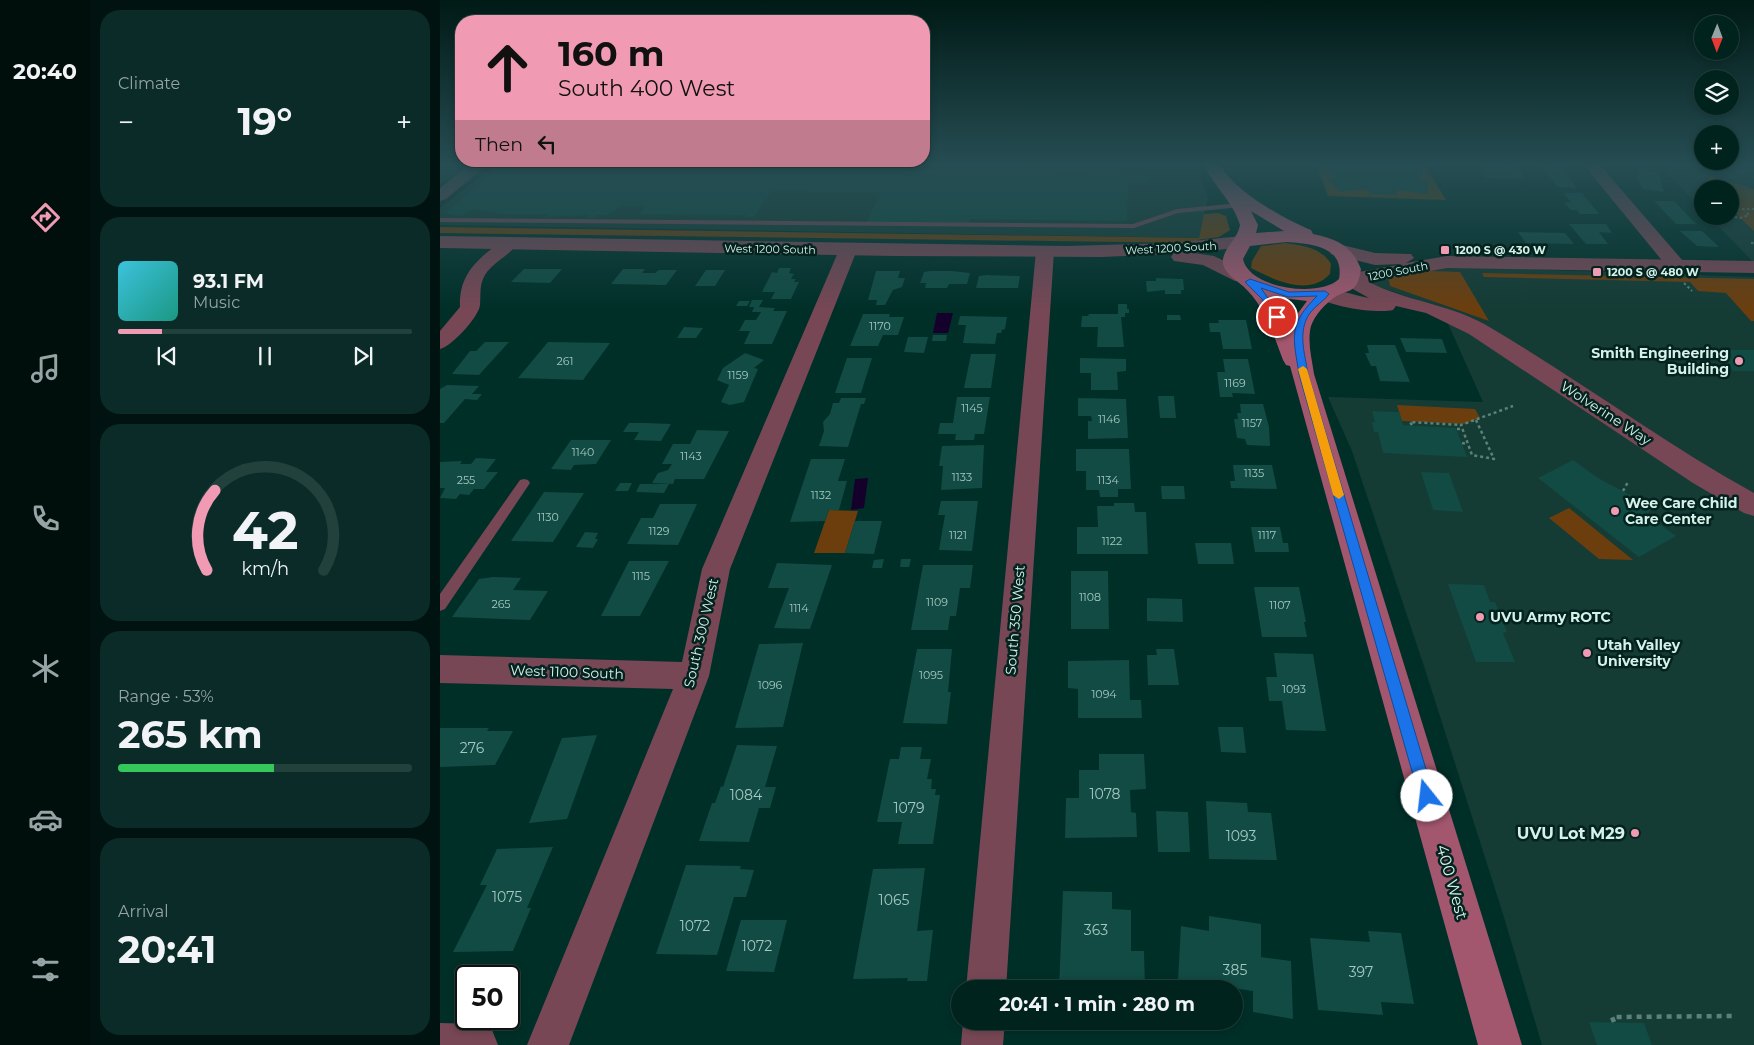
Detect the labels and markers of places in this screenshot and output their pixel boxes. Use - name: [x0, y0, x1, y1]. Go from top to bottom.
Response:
- place label: 1200 S @ 430 W: [1455, 243, 1546, 257]
- marker: 1200 S @ 430 W: [1439, 244, 1451, 256]
- place label: 1200 S @ 480 W: [1607, 265, 1699, 279]
- marker: 1200 S @ 480 W: [1591, 266, 1603, 278]
- pin: [1256, 296, 1298, 338]
- place label: Smith Engineering Building: [1591, 344, 1729, 378]
- marker: Smith Engineering Building: [1733, 355, 1745, 367]
- place label: Wee Care Child Care Center: [1625, 494, 1738, 528]
- marker: Wee Care Child Care Center: [1609, 505, 1621, 517]
- place label: UVU Army ROTC: [1490, 608, 1611, 626]
- marker: UVU Army ROTC: [1474, 611, 1486, 623]
- place label: Utah Valley University: [1597, 636, 1681, 670]
- marker: Utah Valley University: [1581, 647, 1593, 659]
- place label: UVU Lot M29: [1517, 824, 1625, 843]
- marker: UVU Lot M29: [1629, 827, 1641, 839]

